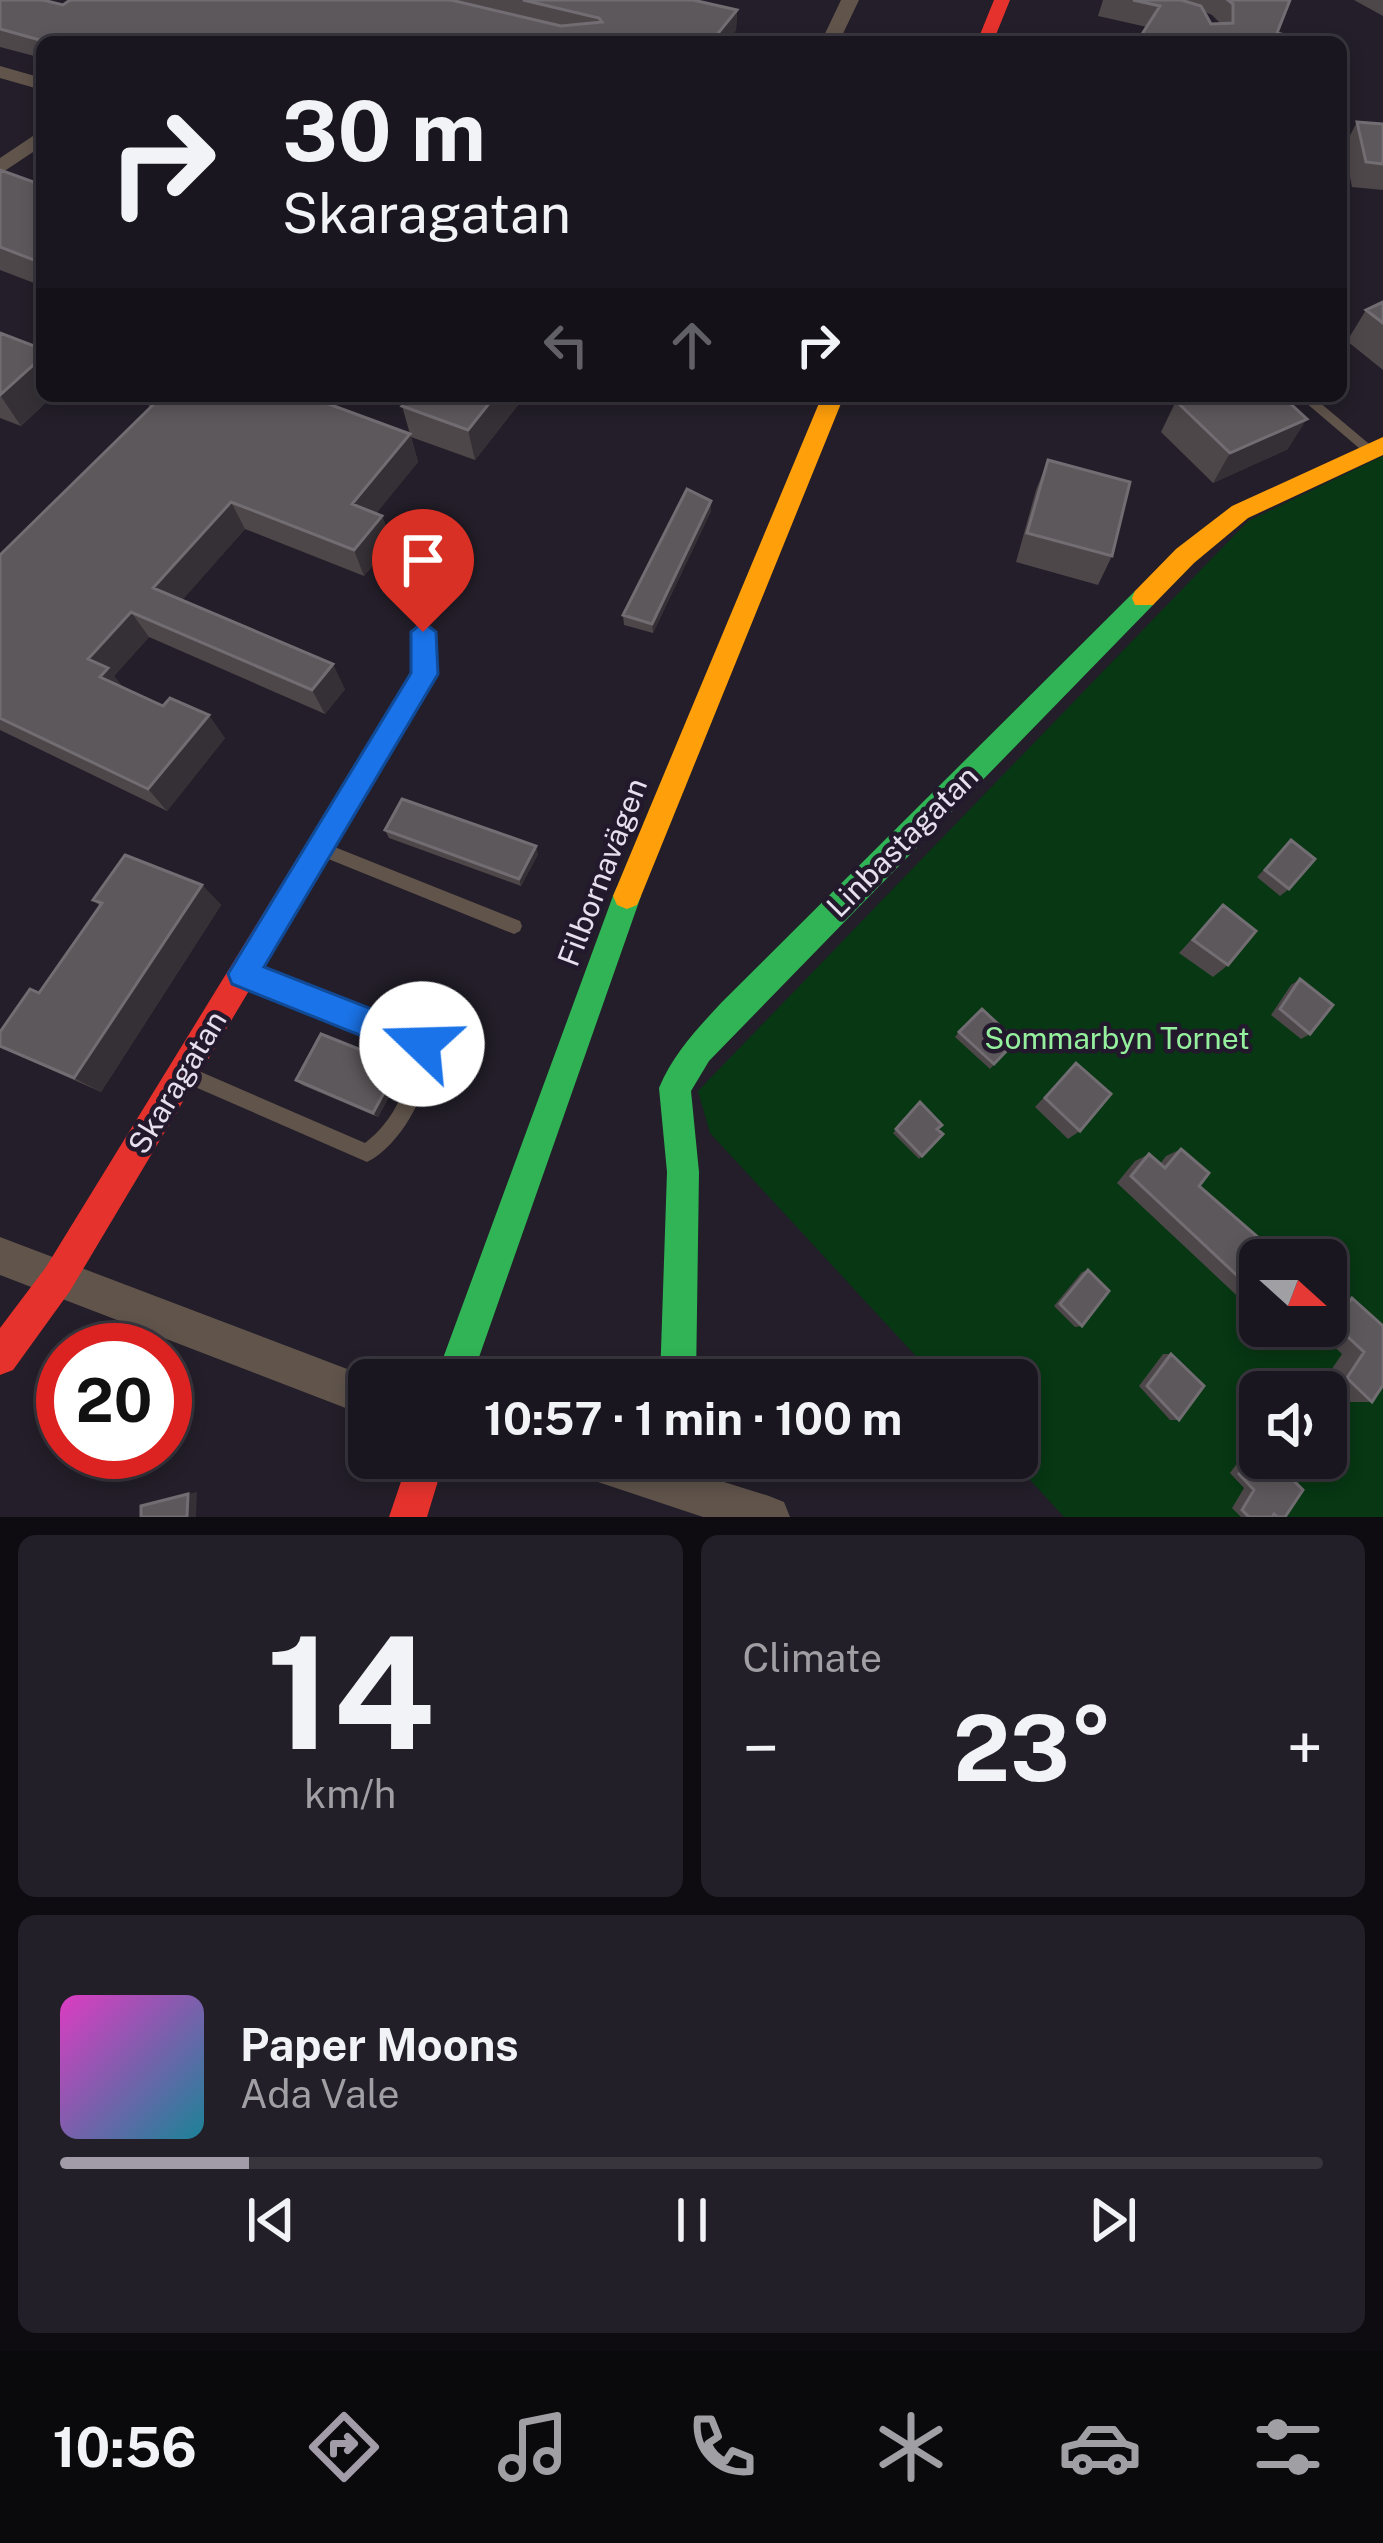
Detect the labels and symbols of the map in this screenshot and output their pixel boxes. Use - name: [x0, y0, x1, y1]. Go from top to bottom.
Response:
- pin: [372, 509, 474, 632]
- street label: Linbastagatan: [819, 758, 985, 924]
- street label: Filbornavägen: [550, 773, 654, 971]
- position arrow: [359, 981, 485, 1107]
- street label: Skaragatan: [120, 1004, 234, 1160]
- park label: Sommarbyn Tornet: [984, 1020, 1250, 1056]
- north arrow: [1239, 1239, 1347, 1347]
- speed limit sign: 20: [36, 1323, 192, 1479]

